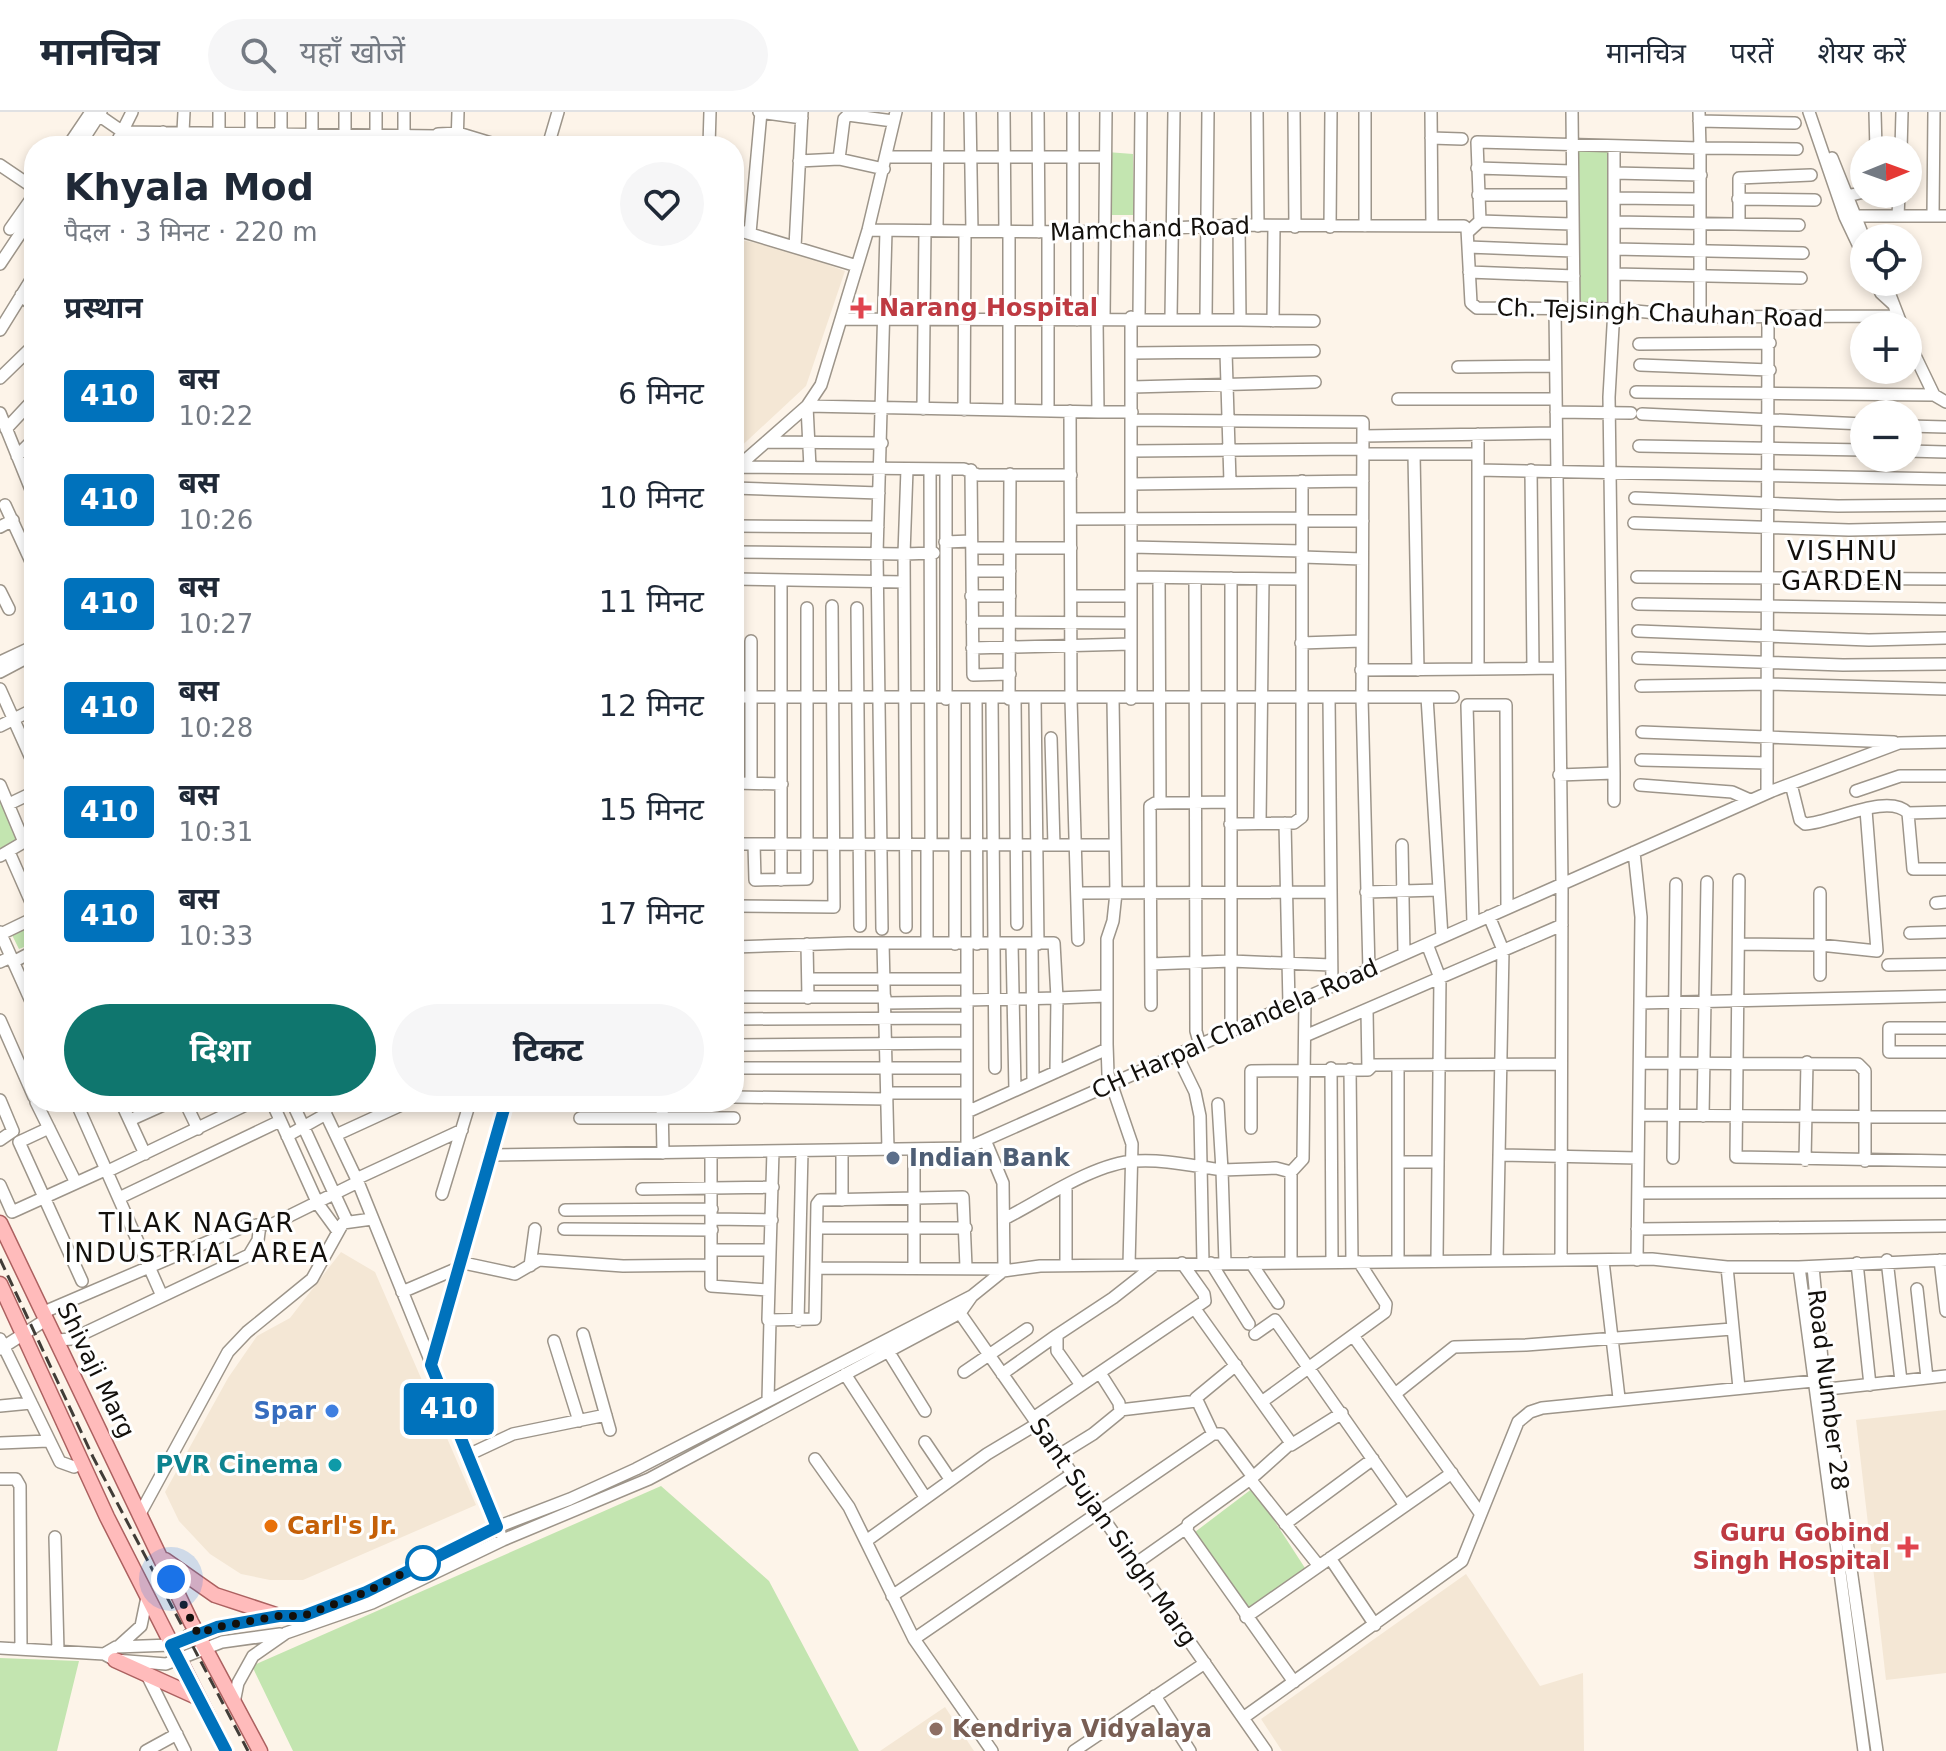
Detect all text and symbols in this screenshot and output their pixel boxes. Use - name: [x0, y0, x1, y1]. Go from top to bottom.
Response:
- search box: [208, 19, 768, 91]
- text: मानचित्र: [40, 30, 160, 74]
- icon: search: [236, 33, 280, 77]
- text: यहाँ खोजें: [300, 35, 405, 70]
- text: मानचित्र: [1606, 37, 1686, 70]
- text: परतें: [1730, 37, 1773, 70]
- text: शेयर करें: [1817, 37, 1906, 70]
- north arrow: [1850, 136, 1922, 208]
- map controls: [1850, 136, 1922, 472]
- button: heart: [620, 162, 704, 246]
- text: Khyala Mod: [64, 165, 314, 209]
- street label: Mamchand Road: [1049, 212, 1251, 246]
- text: पैदल · 3 मिनट · 220 m: [64, 217, 318, 247]
- button: locate: [1850, 224, 1922, 296]
- text: प्रस्थान: [64, 290, 143, 325]
- street label: Ch. Tejsingh Chauhan Road: [1496, 293, 1824, 333]
- place label: Narang Hospital: [879, 294, 1098, 322]
- marker: Narang Hospital: [850, 297, 872, 319]
- button: +: [1850, 312, 1922, 384]
- text: बस: [178, 361, 219, 396]
- text: 6 मिनट: [618, 376, 704, 411]
- text: 410: [80, 379, 138, 412]
- button: −: [1850, 400, 1922, 472]
- text: 10:22: [178, 401, 253, 431]
- text: बस: [178, 465, 219, 500]
- text: 10 मिनट: [599, 480, 704, 515]
- text: 410: [80, 483, 138, 516]
- text: 10:26: [178, 505, 253, 535]
- district label: VISHNU GARDEN: [1781, 536, 1905, 596]
- text: बस: [178, 569, 219, 604]
- text: 11 मिनट: [599, 584, 704, 619]
- text: 410: [80, 587, 138, 620]
- text: 10:27: [178, 609, 253, 639]
- text: बस: [178, 673, 219, 708]
- text: 12 मिनट: [599, 688, 704, 723]
- text: 410: [80, 691, 138, 724]
- text: 10:28: [178, 713, 253, 743]
- text: बस: [178, 777, 219, 812]
- text: 15 मिनट: [599, 792, 704, 827]
- text: 410: [80, 795, 138, 828]
- text: 10:31: [178, 817, 253, 847]
- text: बस: [178, 881, 219, 916]
- text: 17 मिनट: [599, 896, 704, 931]
- text: 410: [80, 899, 138, 932]
- text: 10:33: [178, 921, 253, 951]
- street label: CH Harpal Chandela Road: [1088, 953, 1382, 1105]
- button: दिशा: [64, 1004, 376, 1096]
- button: टिकट: [392, 1004, 704, 1096]
- place label: Indian Bank: [909, 1144, 1071, 1172]
- marker: Indian Bank: [884, 1149, 902, 1167]
- district label: TILAK NAGAR INDUSTRIAL AREA: [65, 1208, 329, 1268]
- street label: Road Number 28: [1802, 1288, 1854, 1492]
- street label: Shivaji Marg: [51, 1298, 141, 1442]
- line badge: 410: [403, 1383, 495, 1435]
- text: 410: [420, 1392, 478, 1425]
- place label: Spar: [254, 1397, 316, 1425]
- marker: Spar: [323, 1402, 341, 1420]
- street label: Sant Sujan Singh Marg: [1023, 1413, 1203, 1651]
- place label: PVR Cinema: [156, 1451, 319, 1479]
- marker: PVR Cinema: [326, 1456, 344, 1474]
- place label: Carl's Jr.: [287, 1512, 397, 1540]
- marker: Carl's Jr.: [262, 1517, 280, 1535]
- place label: Guru Gobind Singh Hospital: [1693, 1519, 1890, 1575]
- marker: Guru Gobind Singh Hospital: [1897, 1536, 1919, 1558]
- unlabelled marker: [406, 1546, 440, 1580]
- your location: [151, 1559, 191, 1599]
- place label: Kendriya Vidyalaya: [952, 1715, 1212, 1743]
- marker: Kendriya Vidyalaya: [927, 1720, 945, 1738]

